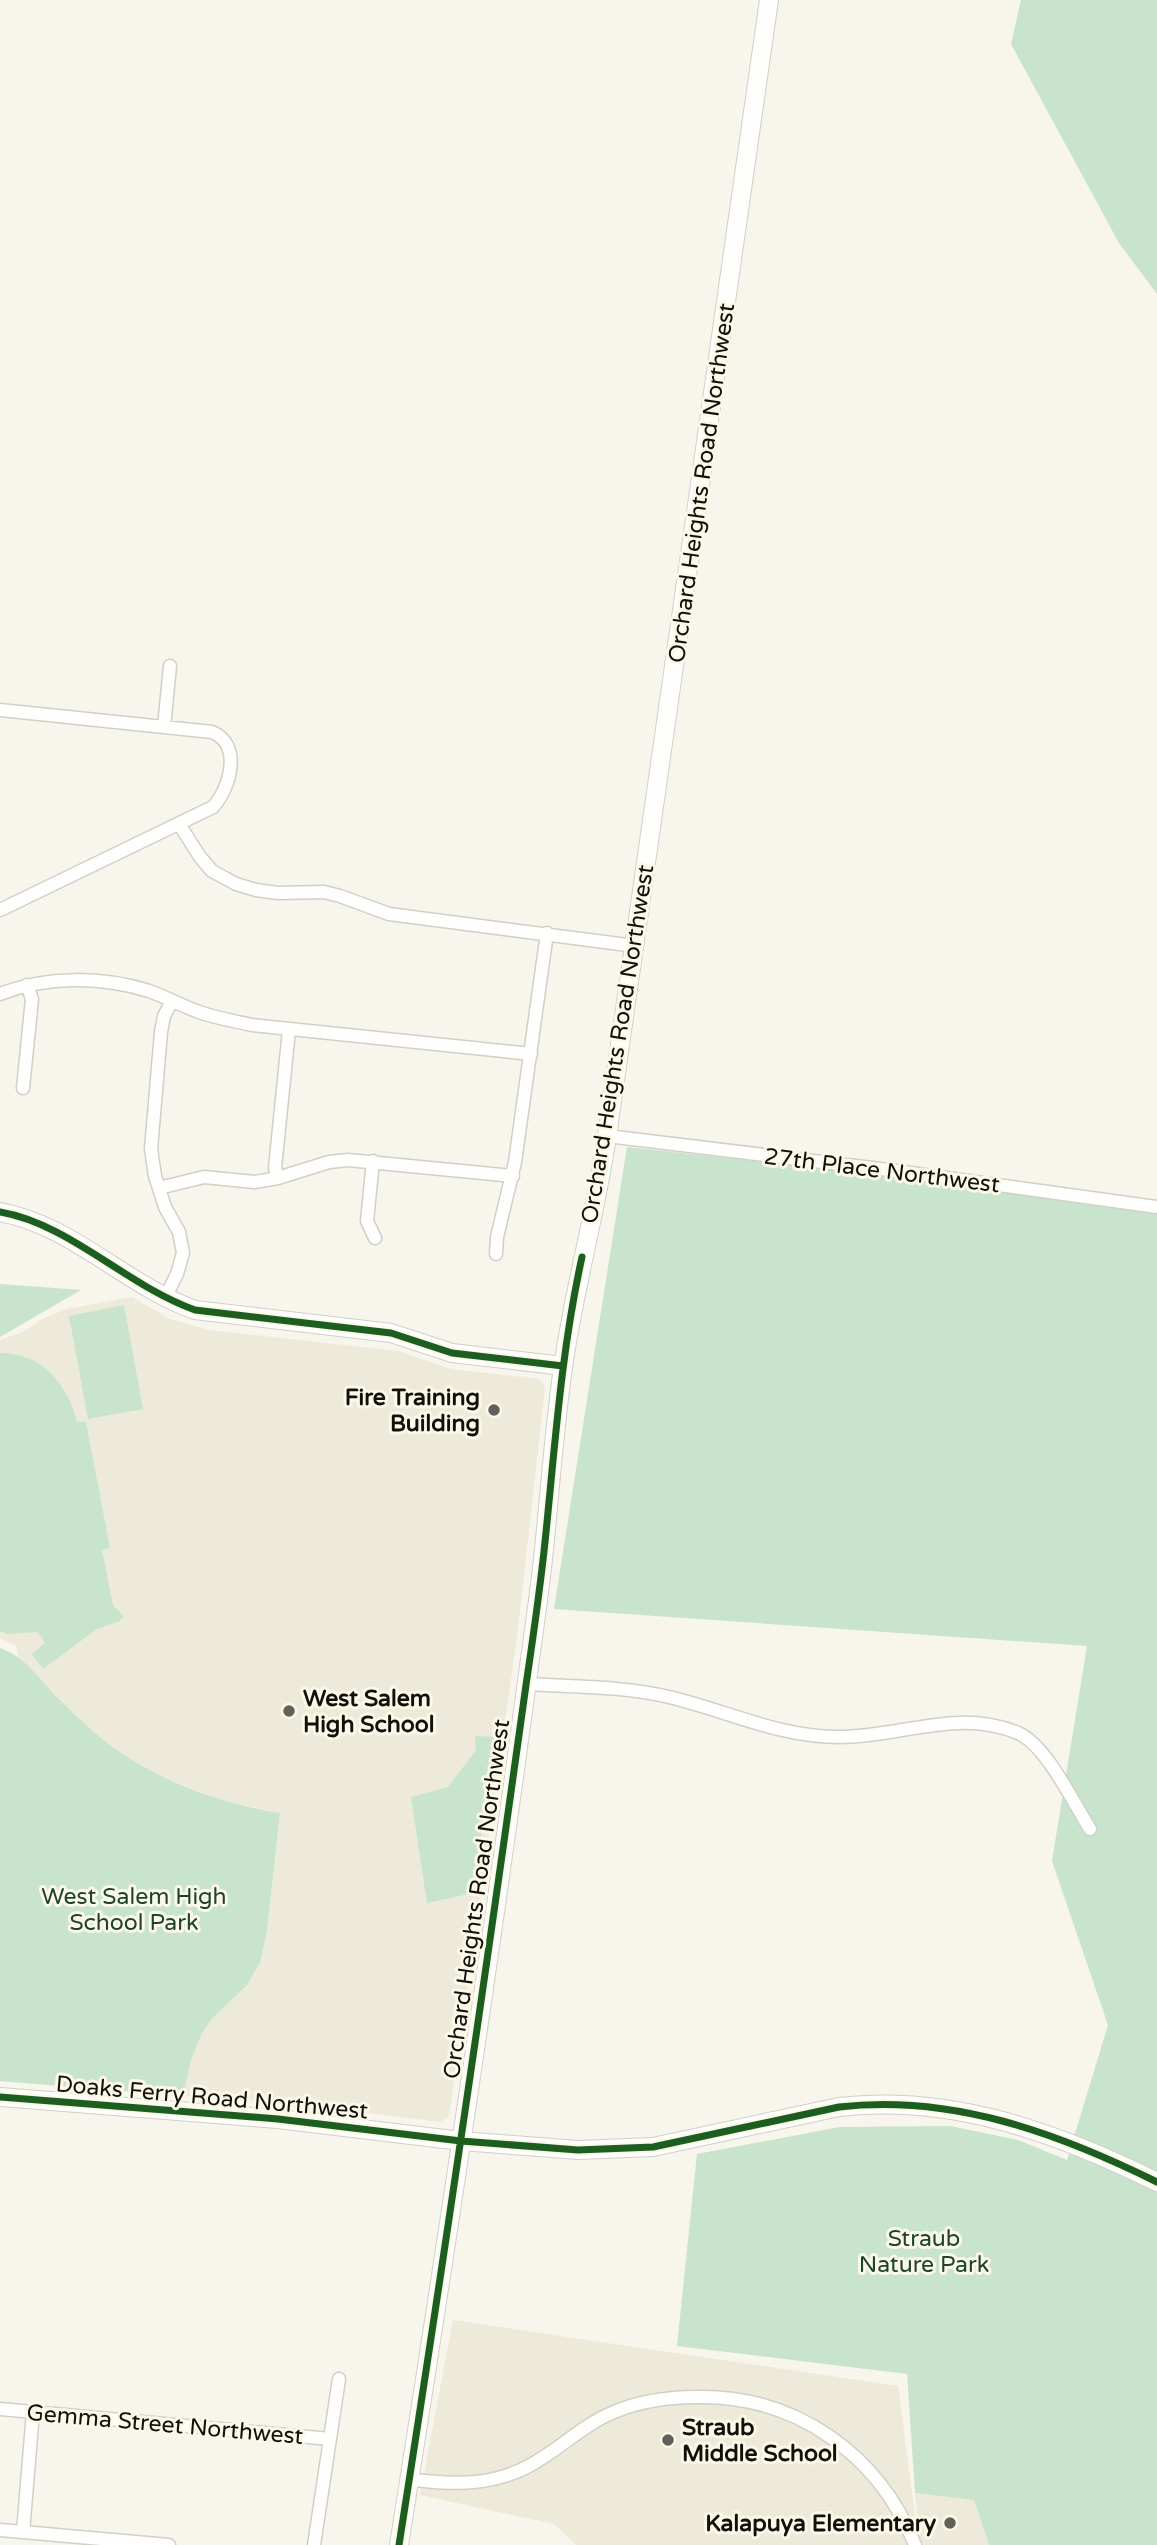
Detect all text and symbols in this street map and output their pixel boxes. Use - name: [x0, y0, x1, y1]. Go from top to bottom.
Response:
- street label: Orchard Heights Road Northwest: [663, 301, 741, 665]
- street label: Orchard Heights Road Northwest: [576, 862, 660, 1226]
- street label: 27th Place Northwest: [762, 1143, 1001, 1199]
- place label: Fire Training Building: [345, 1384, 480, 1438]
- marker: Fire Training Building: [486, 1402, 502, 1418]
- place label: West Salem High School: [303, 1685, 435, 1739]
- marker: West Salem High School: [281, 1703, 297, 1719]
- street label: Orchard Heights Road Northwest: [438, 1717, 516, 2081]
- park label: West Salem High School Park: [41, 1883, 227, 1937]
- street label: Doaks Ferry Road Northwest: [55, 2070, 369, 2126]
- park label: Straub Nature Park: [859, 2225, 989, 2279]
- street label: Gemma Street Northwest: [25, 2399, 305, 2451]
- place label: Straub Middle School: [682, 2414, 838, 2468]
- marker: Straub Middle School: [660, 2432, 676, 2448]
- place label: Kalapuya Elementary: [705, 2510, 937, 2538]
- marker: Kalapuya Elementary: [942, 2515, 958, 2531]

